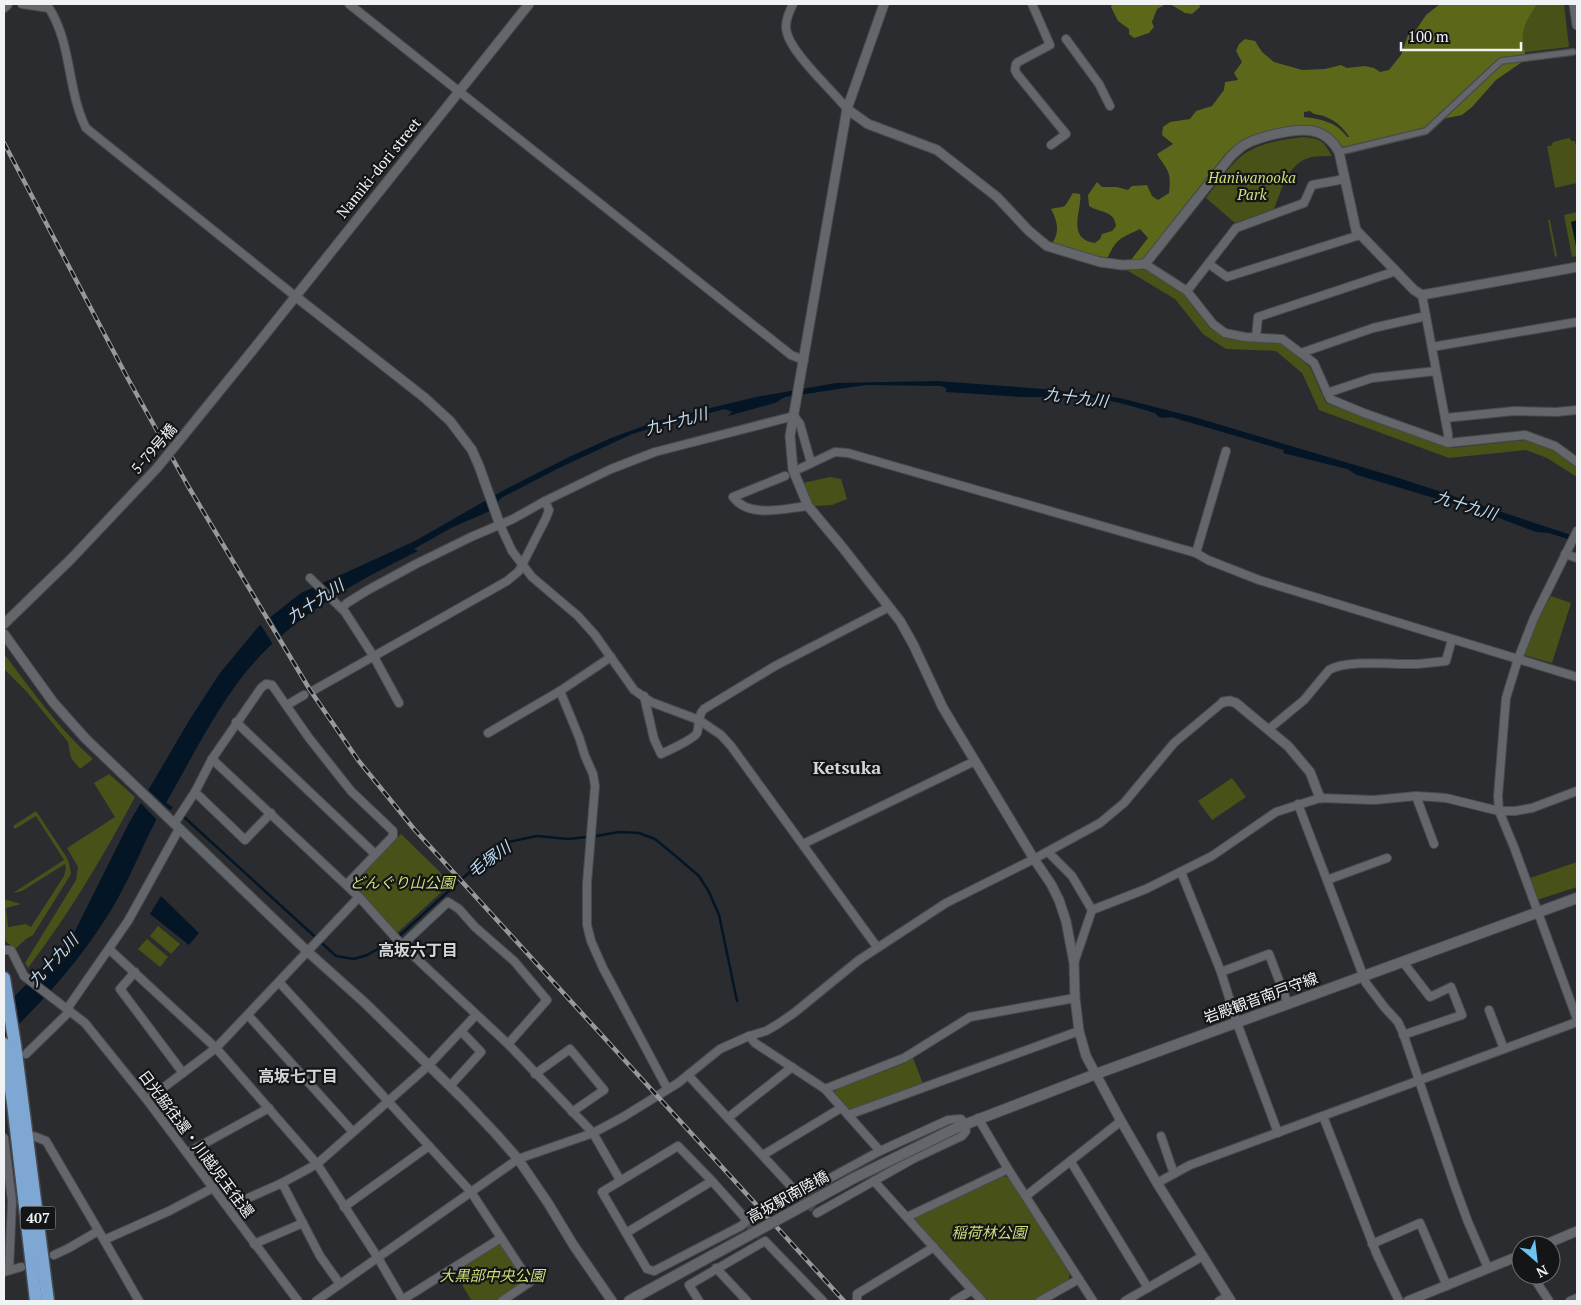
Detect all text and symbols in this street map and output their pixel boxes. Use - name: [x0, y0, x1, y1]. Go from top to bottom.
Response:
- scale bar: [1401, 20, 1521, 52]
- text: 100 m: [1408, 26, 1449, 46]
- street label: Namiki-dori street: [332, 113, 425, 222]
- park label: Haniwanooka Park: [1207, 167, 1296, 204]
- water label: 九十九川: [1043, 382, 1111, 412]
- water label: 九十九川: [642, 402, 712, 440]
- street label: 5-79号橋: [126, 419, 181, 478]
- water label: 九十九川: [1432, 485, 1502, 525]
- water label: 九十九川: [282, 573, 349, 628]
- district label: Ketsuka: [813, 755, 881, 779]
- water label: 毛塚川: [463, 835, 516, 882]
- park label: どんぐり山公園: [349, 872, 456, 892]
- water label: 九十九川: [23, 928, 84, 991]
- district label: 高坂六丁目: [378, 939, 458, 961]
- street label: 岩殿観音南戸守線: [1201, 967, 1320, 1027]
- street label: 日光脇往還・川越児玉往還: [135, 1065, 259, 1221]
- district label: 高坂七丁目: [258, 1065, 338, 1087]
- street label: 高坂駅南陸橋: [743, 1166, 832, 1227]
- road number: 407: [20, 1206, 56, 1230]
- park label: 稲荷林公園: [951, 1222, 1028, 1242]
- north arrow: [1511, 1235, 1561, 1285]
- text: N: [1533, 1261, 1551, 1283]
- park label: 大黒部中央公園: [439, 1265, 546, 1285]

